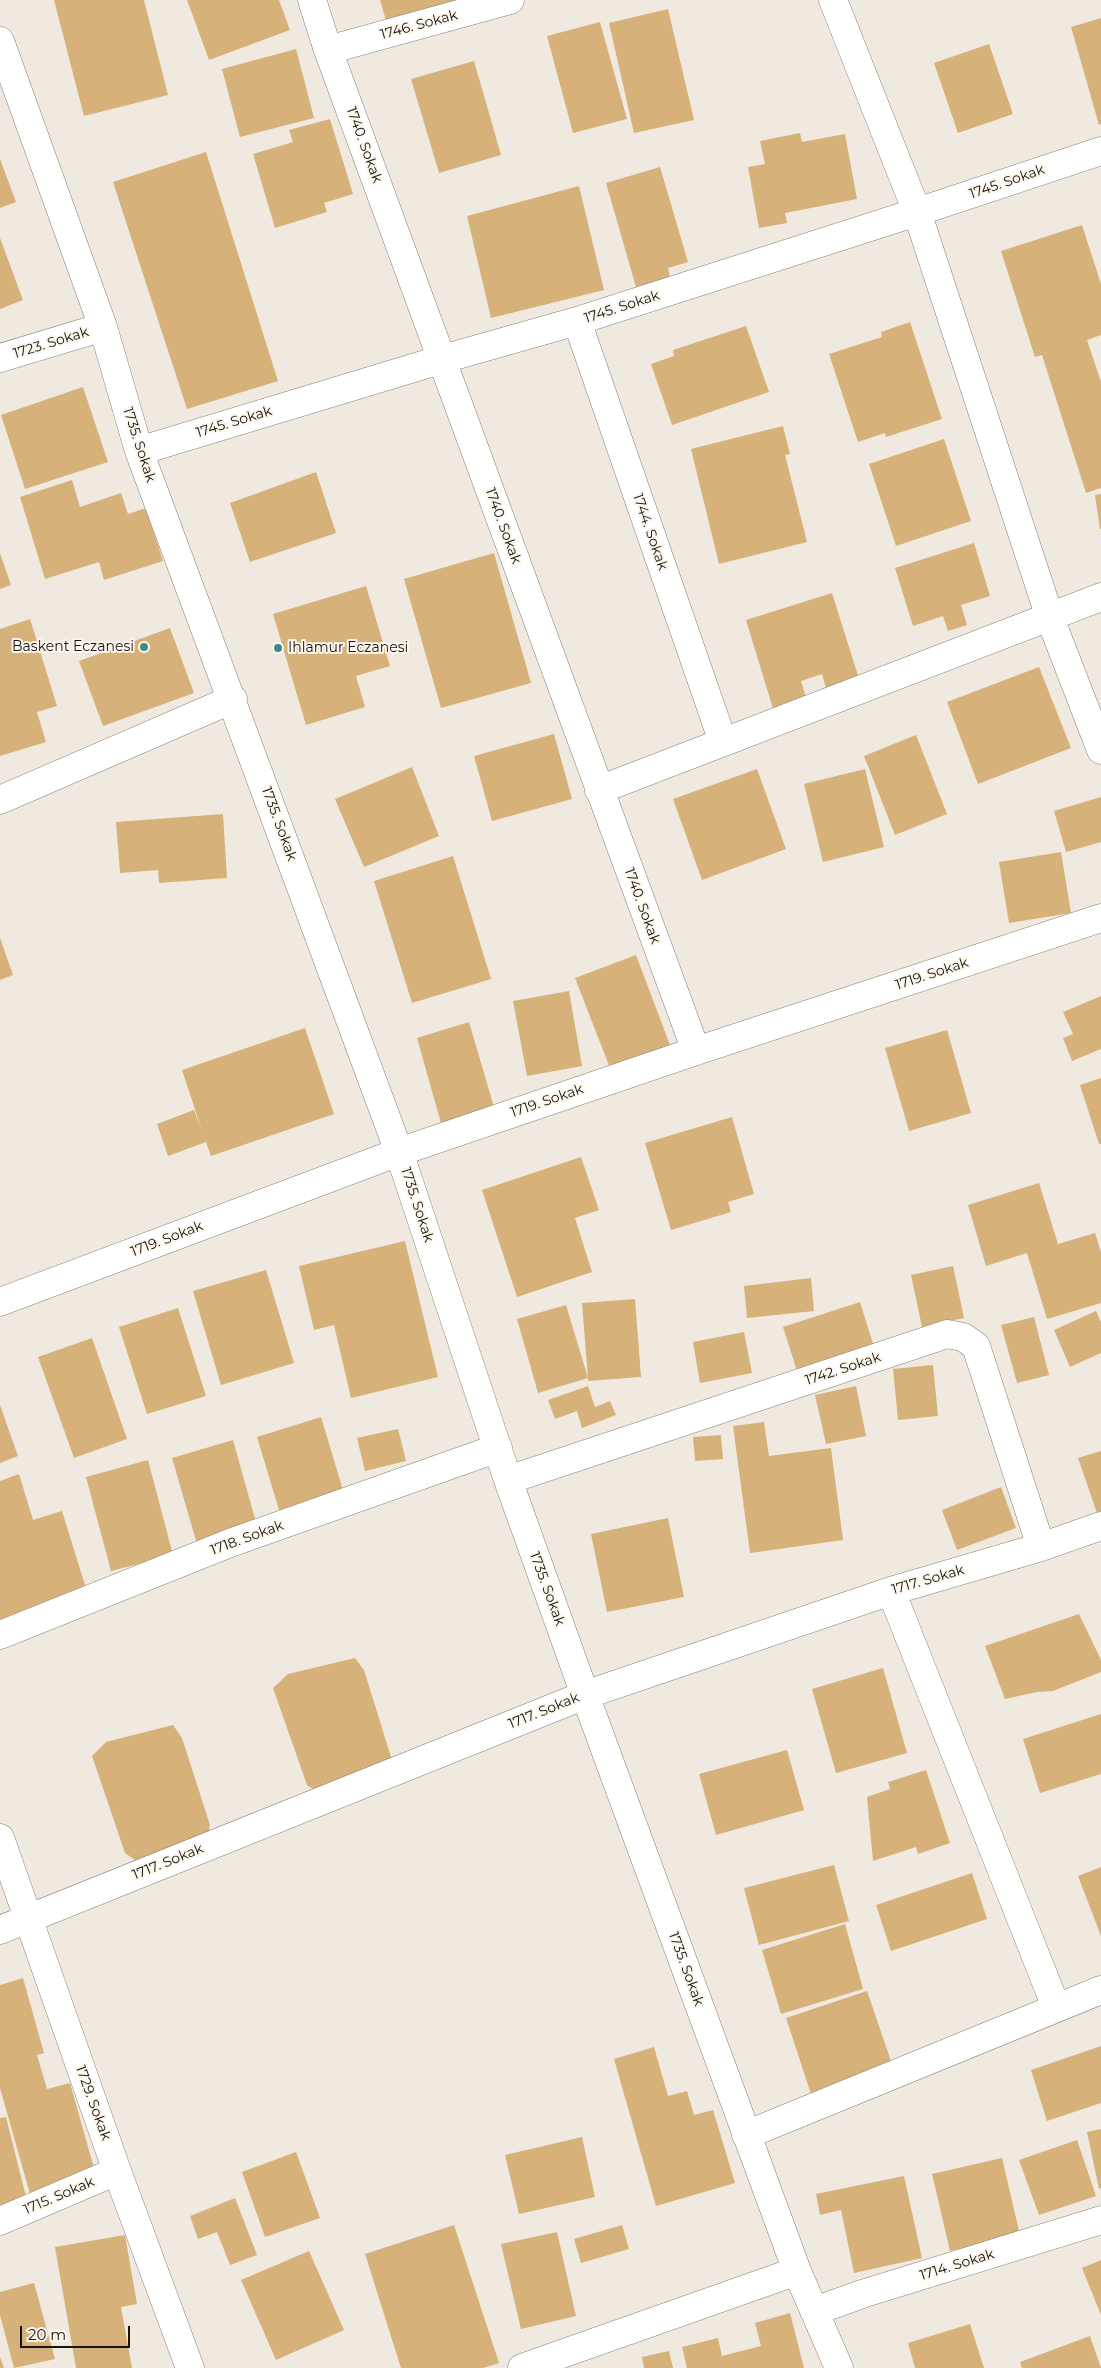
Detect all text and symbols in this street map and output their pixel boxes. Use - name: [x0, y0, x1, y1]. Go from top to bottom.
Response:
- street label: 1746. Sokak: [379, 7, 459, 43]
- street label: 1740. Sokak: [342, 105, 386, 185]
- street label: 1745. Sokak: [967, 161, 1047, 203]
- street label: 1745. Sokak: [582, 287, 662, 327]
- street label: 1723. Sokak: [11, 324, 91, 362]
- street label: 1745. Sokak: [194, 403, 274, 441]
- street label: 1735. Sokak: [119, 405, 159, 485]
- street label: 1740. Sokak: [481, 486, 525, 566]
- street label: 1744. Sokak: [629, 491, 671, 573]
- place label: Baskent Eczanesi: [12, 639, 134, 655]
- place label: Ihlamur Eczanesi: [288, 640, 408, 656]
- marker: Baskent Eczanesi: [138, 641, 150, 653]
- marker: Ihlamur Eczanesi: [272, 642, 284, 654]
- street label: 1735. Sokak: [258, 785, 300, 863]
- street label: 1740. Sokak: [620, 866, 664, 946]
- street label: 1719. Sokak: [893, 954, 971, 994]
- street label: 1719. Sokak: [508, 1081, 586, 1121]
- street label: 1735. Sokak: [397, 1165, 437, 1245]
- street label: 1719. Sokak: [129, 1218, 205, 1260]
- street label: 1742. Sokak: [803, 1349, 883, 1389]
- street label: 1718. Sokak: [208, 1517, 286, 1559]
- street label: 1735. Sokak: [526, 1550, 568, 1628]
- street label: 1717. Sokak: [890, 1562, 966, 1598]
- street label: 1717. Sokak: [506, 1689, 582, 1733]
- street label: 1717. Sokak: [130, 1840, 206, 1884]
- street label: 1735. Sokak: [665, 1930, 707, 2008]
- street label: 1729. Sokak: [72, 2063, 114, 2143]
- street label: 1715. Sokak: [21, 2174, 97, 2218]
- street label: 1714. Sokak: [918, 2246, 996, 2284]
- scale bar: [22, 2316, 132, 2348]
- text: 20 m: [28, 2325, 66, 2344]

